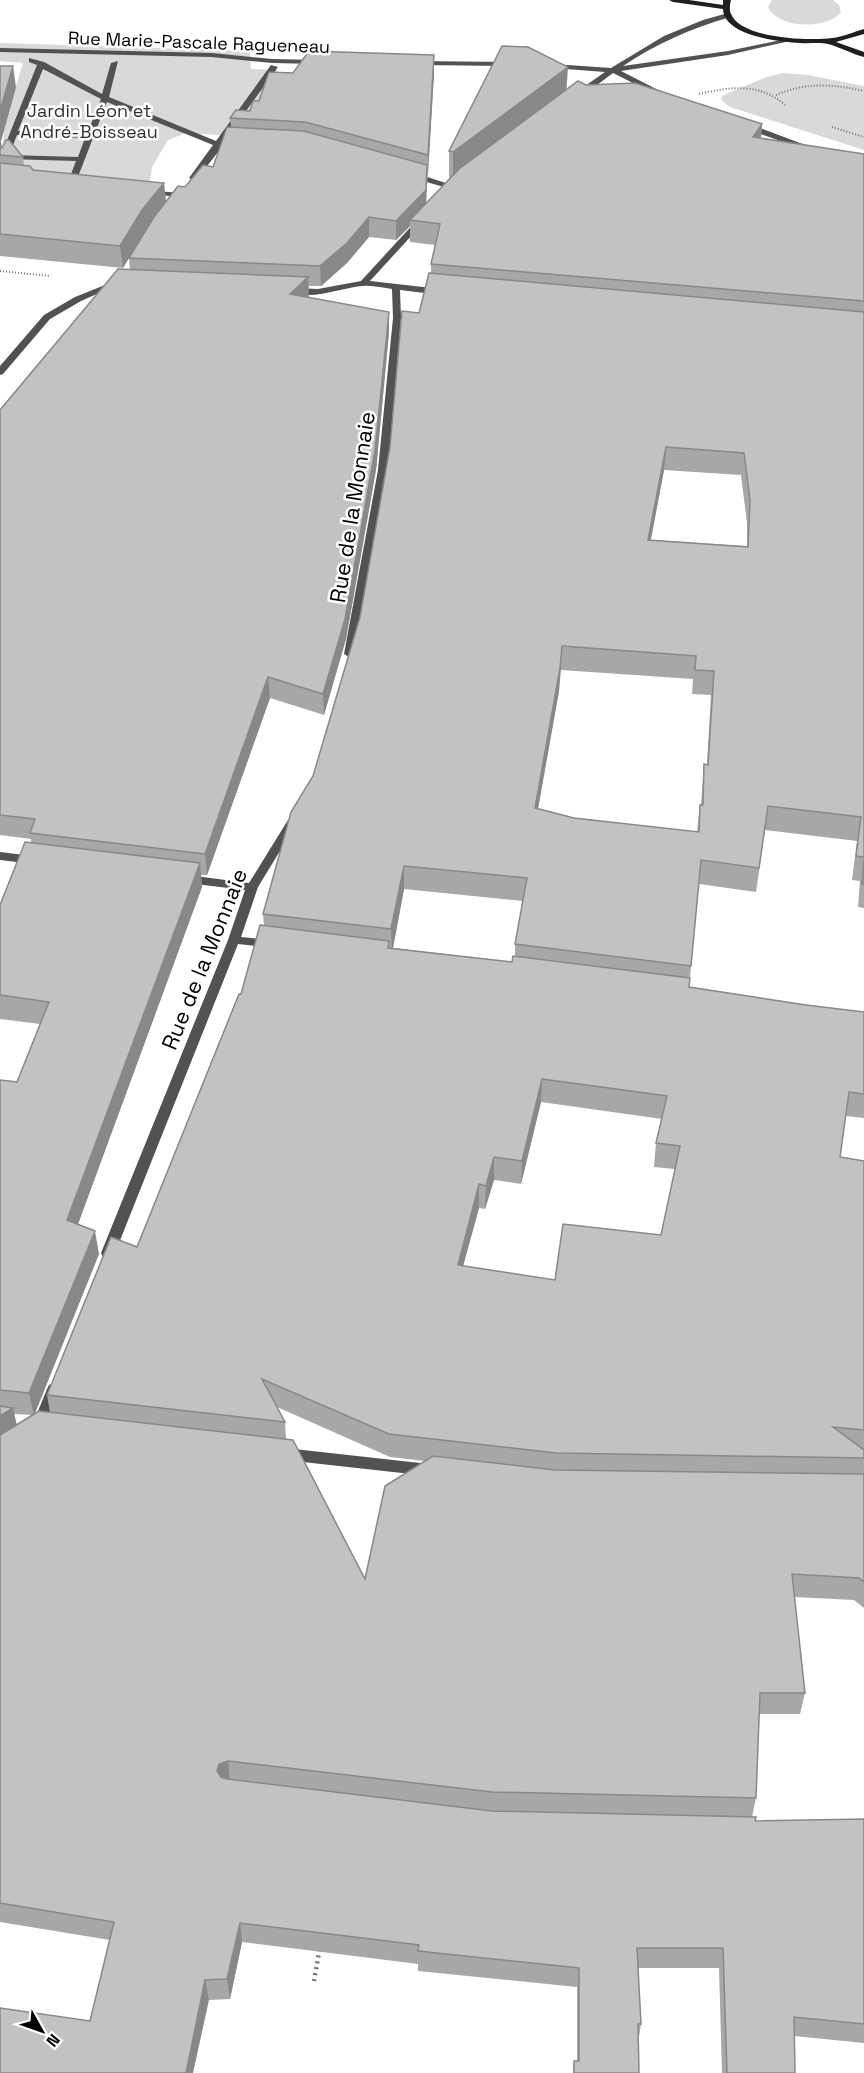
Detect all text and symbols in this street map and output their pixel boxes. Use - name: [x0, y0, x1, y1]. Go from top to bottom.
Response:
- street label: Rue Marie-Pascale Ragueneau: [68, 26, 330, 58]
- park label: Jardin Léon et André-Boisseau: [20, 99, 158, 143]
- street label: Rue de la Monnaie: [323, 409, 381, 605]
- street label: Rue de la Monnaie: [155, 864, 253, 1054]
- north arrow: [12, 2001, 72, 2061]
- text: N: [42, 2029, 65, 2051]

